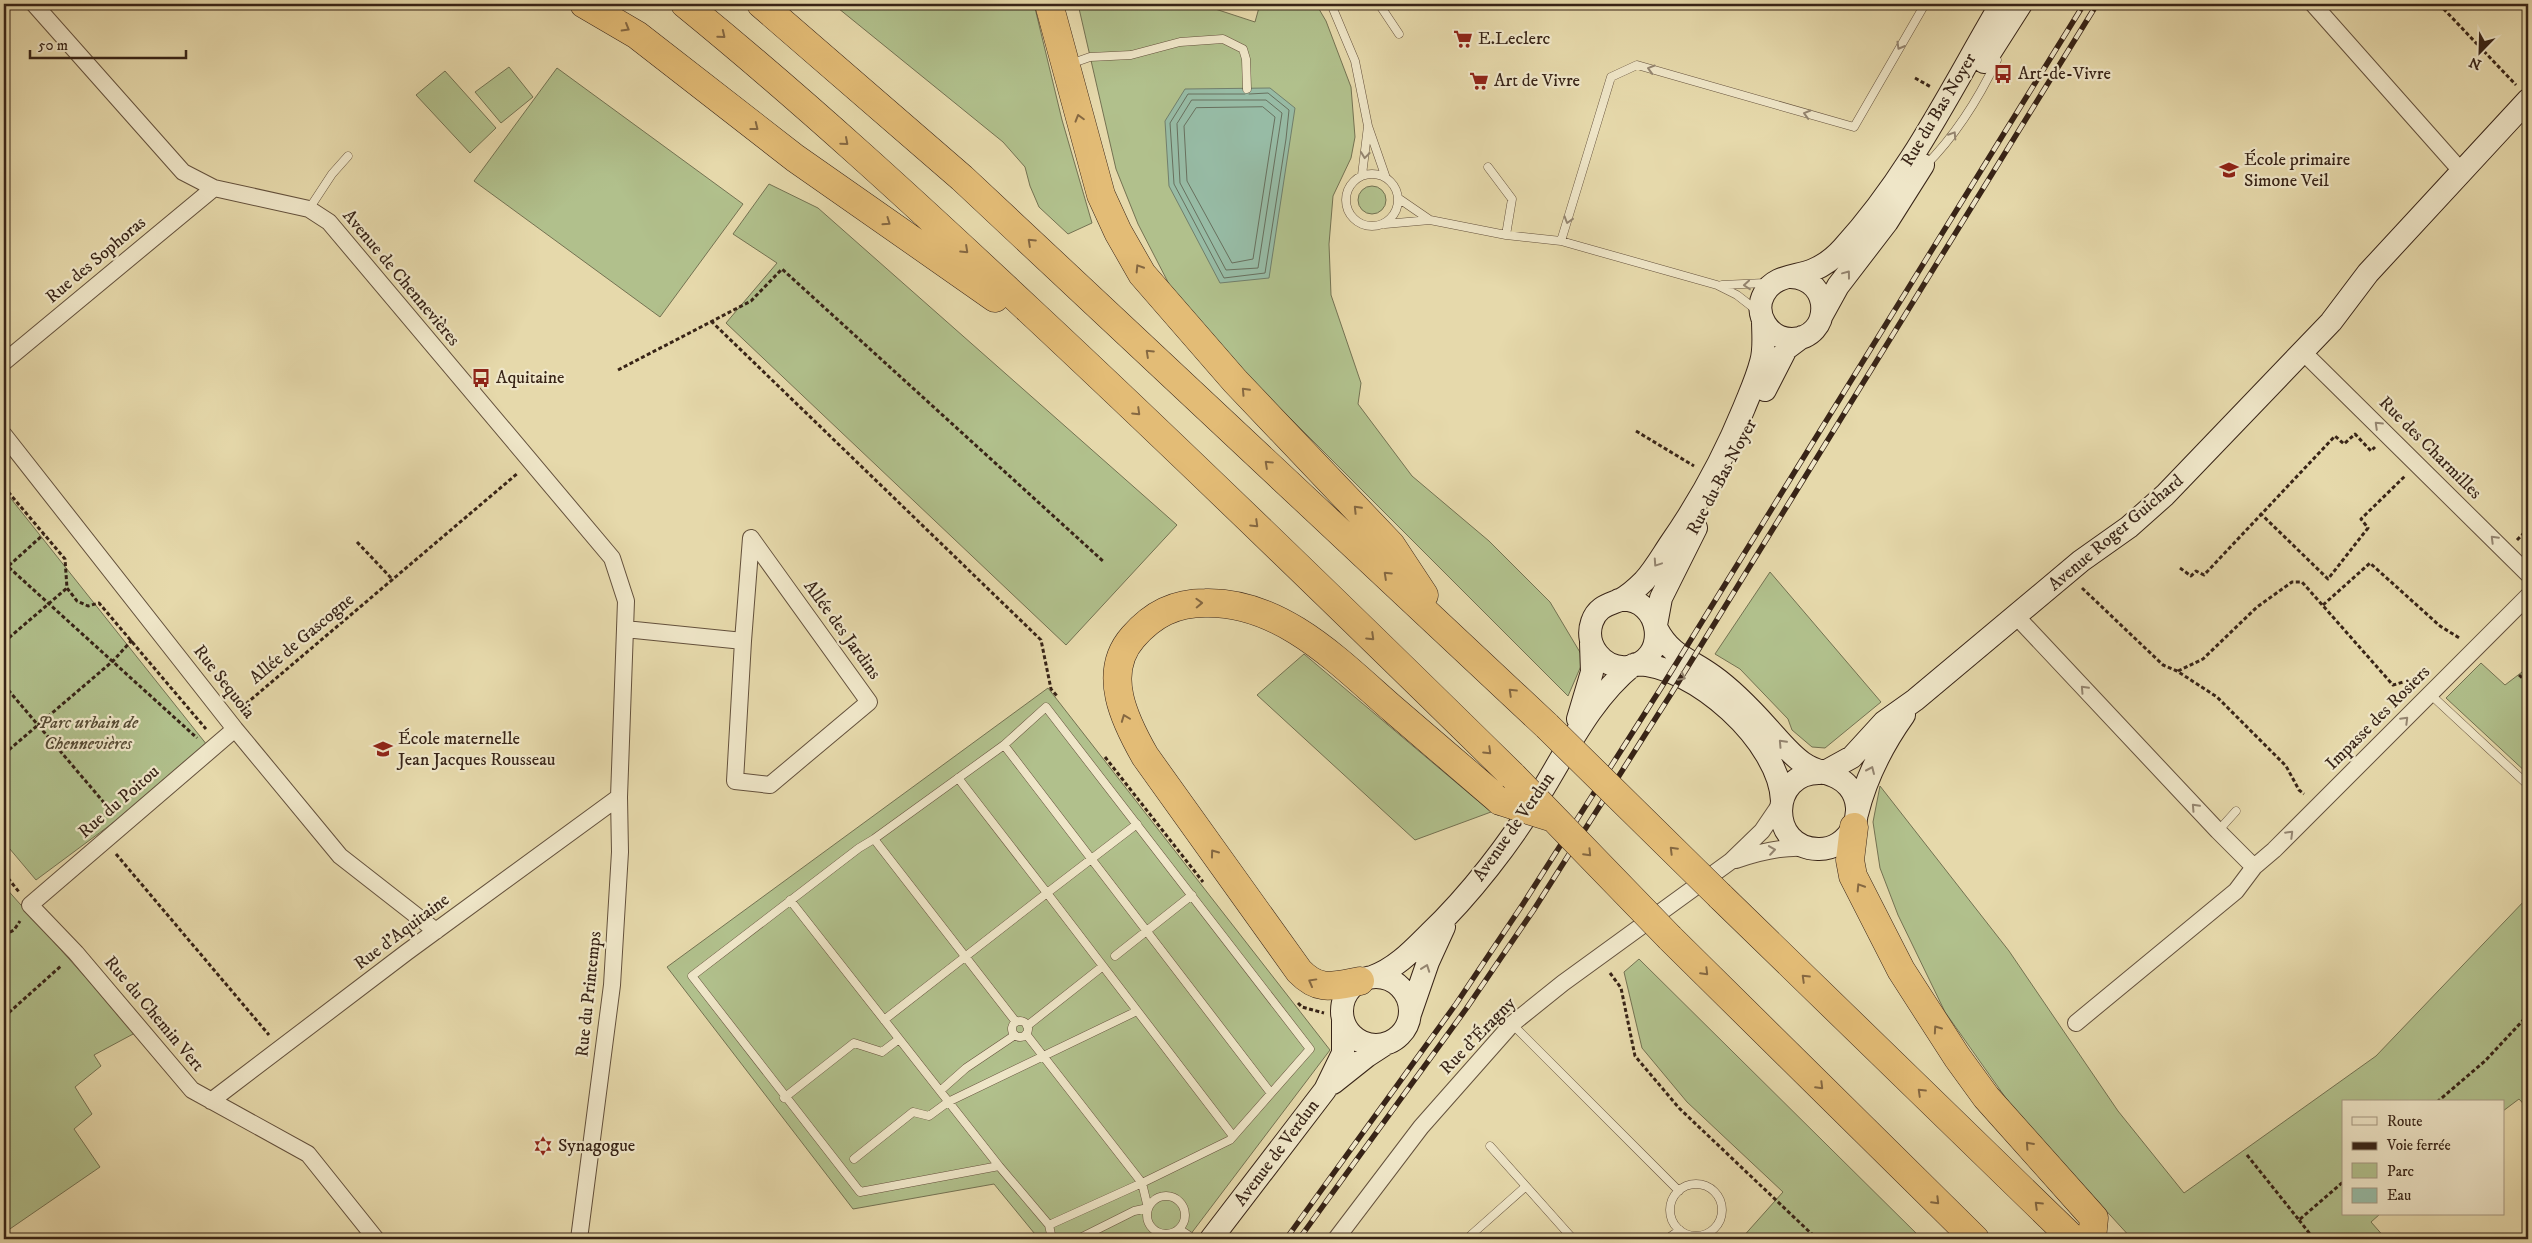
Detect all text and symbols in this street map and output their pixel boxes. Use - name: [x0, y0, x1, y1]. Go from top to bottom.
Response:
- one-way arrow: [621, 22, 630, 32]
- scale bar: [30, 28, 186, 60]
- supermarket icon: E.Leclerc: [1452, 28, 1474, 50]
- place label: E.Leclerc: [1478, 28, 1551, 50]
- north arrow: [2454, 28, 2504, 78]
- one-way arrow: [717, 29, 726, 38]
- text: 50 m: [38, 36, 68, 55]
- one-way arrow: [1897, 40, 1907, 49]
- street label: Rue du Bas Noyer: [1897, 49, 1982, 171]
- text: N: [2466, 52, 2484, 74]
- bus stop icon: Art-de-Vivre: [1992, 63, 2014, 85]
- place label: Art-de-Vivre: [2018, 63, 2111, 85]
- one-way arrow: [1647, 64, 1655, 74]
- supermarket icon: Art de Vivre: [1468, 70, 1490, 92]
- place label: Art de Vivre: [1494, 70, 1580, 92]
- one-way arrow: [1803, 109, 1811, 119]
- one-way arrow: [1074, 115, 1084, 123]
- one-way arrow: [749, 121, 759, 130]
- one-way arrow: [1947, 131, 1956, 141]
- one-way arrow: [839, 136, 848, 145]
- place label: École primaire Simone Veil: [2244, 149, 2350, 192]
- one-way arrow: [1360, 152, 1371, 160]
- school or university icon: École primaire Simone Veil: [2218, 159, 2240, 181]
- street label: Avenue de Chennevières: [338, 205, 464, 351]
- street label: Rue des Sophoras: [41, 212, 151, 308]
- one-way arrow: [1563, 215, 1573, 223]
- one-way arrow: [881, 216, 891, 225]
- one-way arrow: [1027, 239, 1036, 248]
- one-way arrow: [960, 244, 969, 253]
- one-way arrow: [1136, 265, 1145, 274]
- one-way arrow: [1842, 271, 1850, 280]
- one-way arrow: [1743, 280, 1751, 291]
- one-way arrow: [1146, 350, 1155, 359]
- bus stop icon: Aquitaine: [470, 367, 492, 389]
- place label: Aquitaine: [496, 367, 564, 389]
- one-way arrow: [1242, 388, 1251, 397]
- street label: Rue des Charmilles: [2374, 392, 2486, 504]
- one-way arrow: [1132, 406, 1141, 415]
- street label: Rue du Bas Noyer: [1682, 415, 1762, 539]
- one-way arrow: [2375, 422, 2384, 431]
- one-way arrow: [1265, 461, 1274, 470]
- street label: Avenue Roger Guichard: [2044, 470, 2188, 596]
- one-way arrow: [1354, 506, 1363, 515]
- one-way arrow: [1249, 518, 1258, 527]
- one-way arrow: [2491, 536, 2500, 545]
- one-way arrow: [1654, 557, 1663, 567]
- one-way arrow: [1384, 572, 1393, 581]
- street label: Allée des Jardins: [799, 576, 885, 684]
- street label: Allée de Gascogne: [245, 589, 359, 689]
- one-way arrow: [1195, 598, 1203, 608]
- one-way arrow: [1366, 631, 1375, 640]
- street label: Rue Sequoia: [188, 641, 260, 724]
- street label: Impasse des Rosiers: [2321, 661, 2435, 775]
- one-way arrow: [1677, 671, 1686, 681]
- one-way arrow: [2081, 685, 2090, 694]
- one-way arrow: [1509, 689, 1518, 698]
- park label: Parc urbain de Chennevières: [38, 712, 139, 755]
- one-way arrow: [1121, 714, 1131, 723]
- one-way arrow: [2400, 716, 2409, 725]
- place label: École maternelle Jean Jacques Rousseau: [396, 728, 556, 771]
- school or university icon: École maternelle Jean Jacques Rousseau: [372, 738, 394, 760]
- one-way arrow: [1779, 740, 1788, 749]
- one-way arrow: [1482, 745, 1491, 754]
- street label: Rue du Poitou: [74, 761, 164, 843]
- one-way arrow: [1865, 766, 1876, 775]
- street label: Avenue de Verdun: [1468, 768, 1560, 886]
- one-way arrow: [2192, 804, 2201, 813]
- one-way arrow: [2284, 831, 2293, 840]
- one-way arrow: [1769, 845, 1777, 856]
- one-way arrow: [1582, 847, 1591, 856]
- one-way arrow: [1670, 847, 1679, 856]
- one-way arrow: [1211, 849, 1220, 859]
- one-way arrow: [1856, 883, 1866, 892]
- street label: Rue d'Aquitaine: [350, 889, 454, 975]
- street label: Rue du Printemps: [571, 930, 607, 1058]
- street label: Rue du Chemin Vert: [99, 952, 209, 1076]
- one-way arrow: [1420, 964, 1430, 973]
- one-way arrow: [1699, 966, 1708, 975]
- one-way arrow: [1802, 975, 1811, 984]
- one-way arrow: [1309, 978, 1318, 988]
- street label: Rue d'Éragny: [1436, 992, 1521, 1079]
- one-way arrow: [1934, 1025, 1943, 1035]
- one-way arrow: [1814, 1081, 1823, 1090]
- one-way arrow: [1918, 1089, 1927, 1098]
- street label: Avenue de Verdun: [1230, 1095, 1325, 1211]
- legend: [2342, 1100, 2504, 1216]
- text: Route: [2387, 1112, 2422, 1131]
- synagogue icon: Synagogue: [532, 1135, 554, 1157]
- place label: Synagogue: [558, 1135, 635, 1157]
- text: Voie ferrée: [2386, 1136, 2451, 1155]
- one-way arrow: [2026, 1142, 2035, 1151]
- text: Parc: [2387, 1162, 2415, 1181]
- text: Eau: [2387, 1186, 2411, 1205]
- one-way arrow: [1930, 1195, 1939, 1204]
- one-way arrow: [2034, 1202, 2043, 1211]

